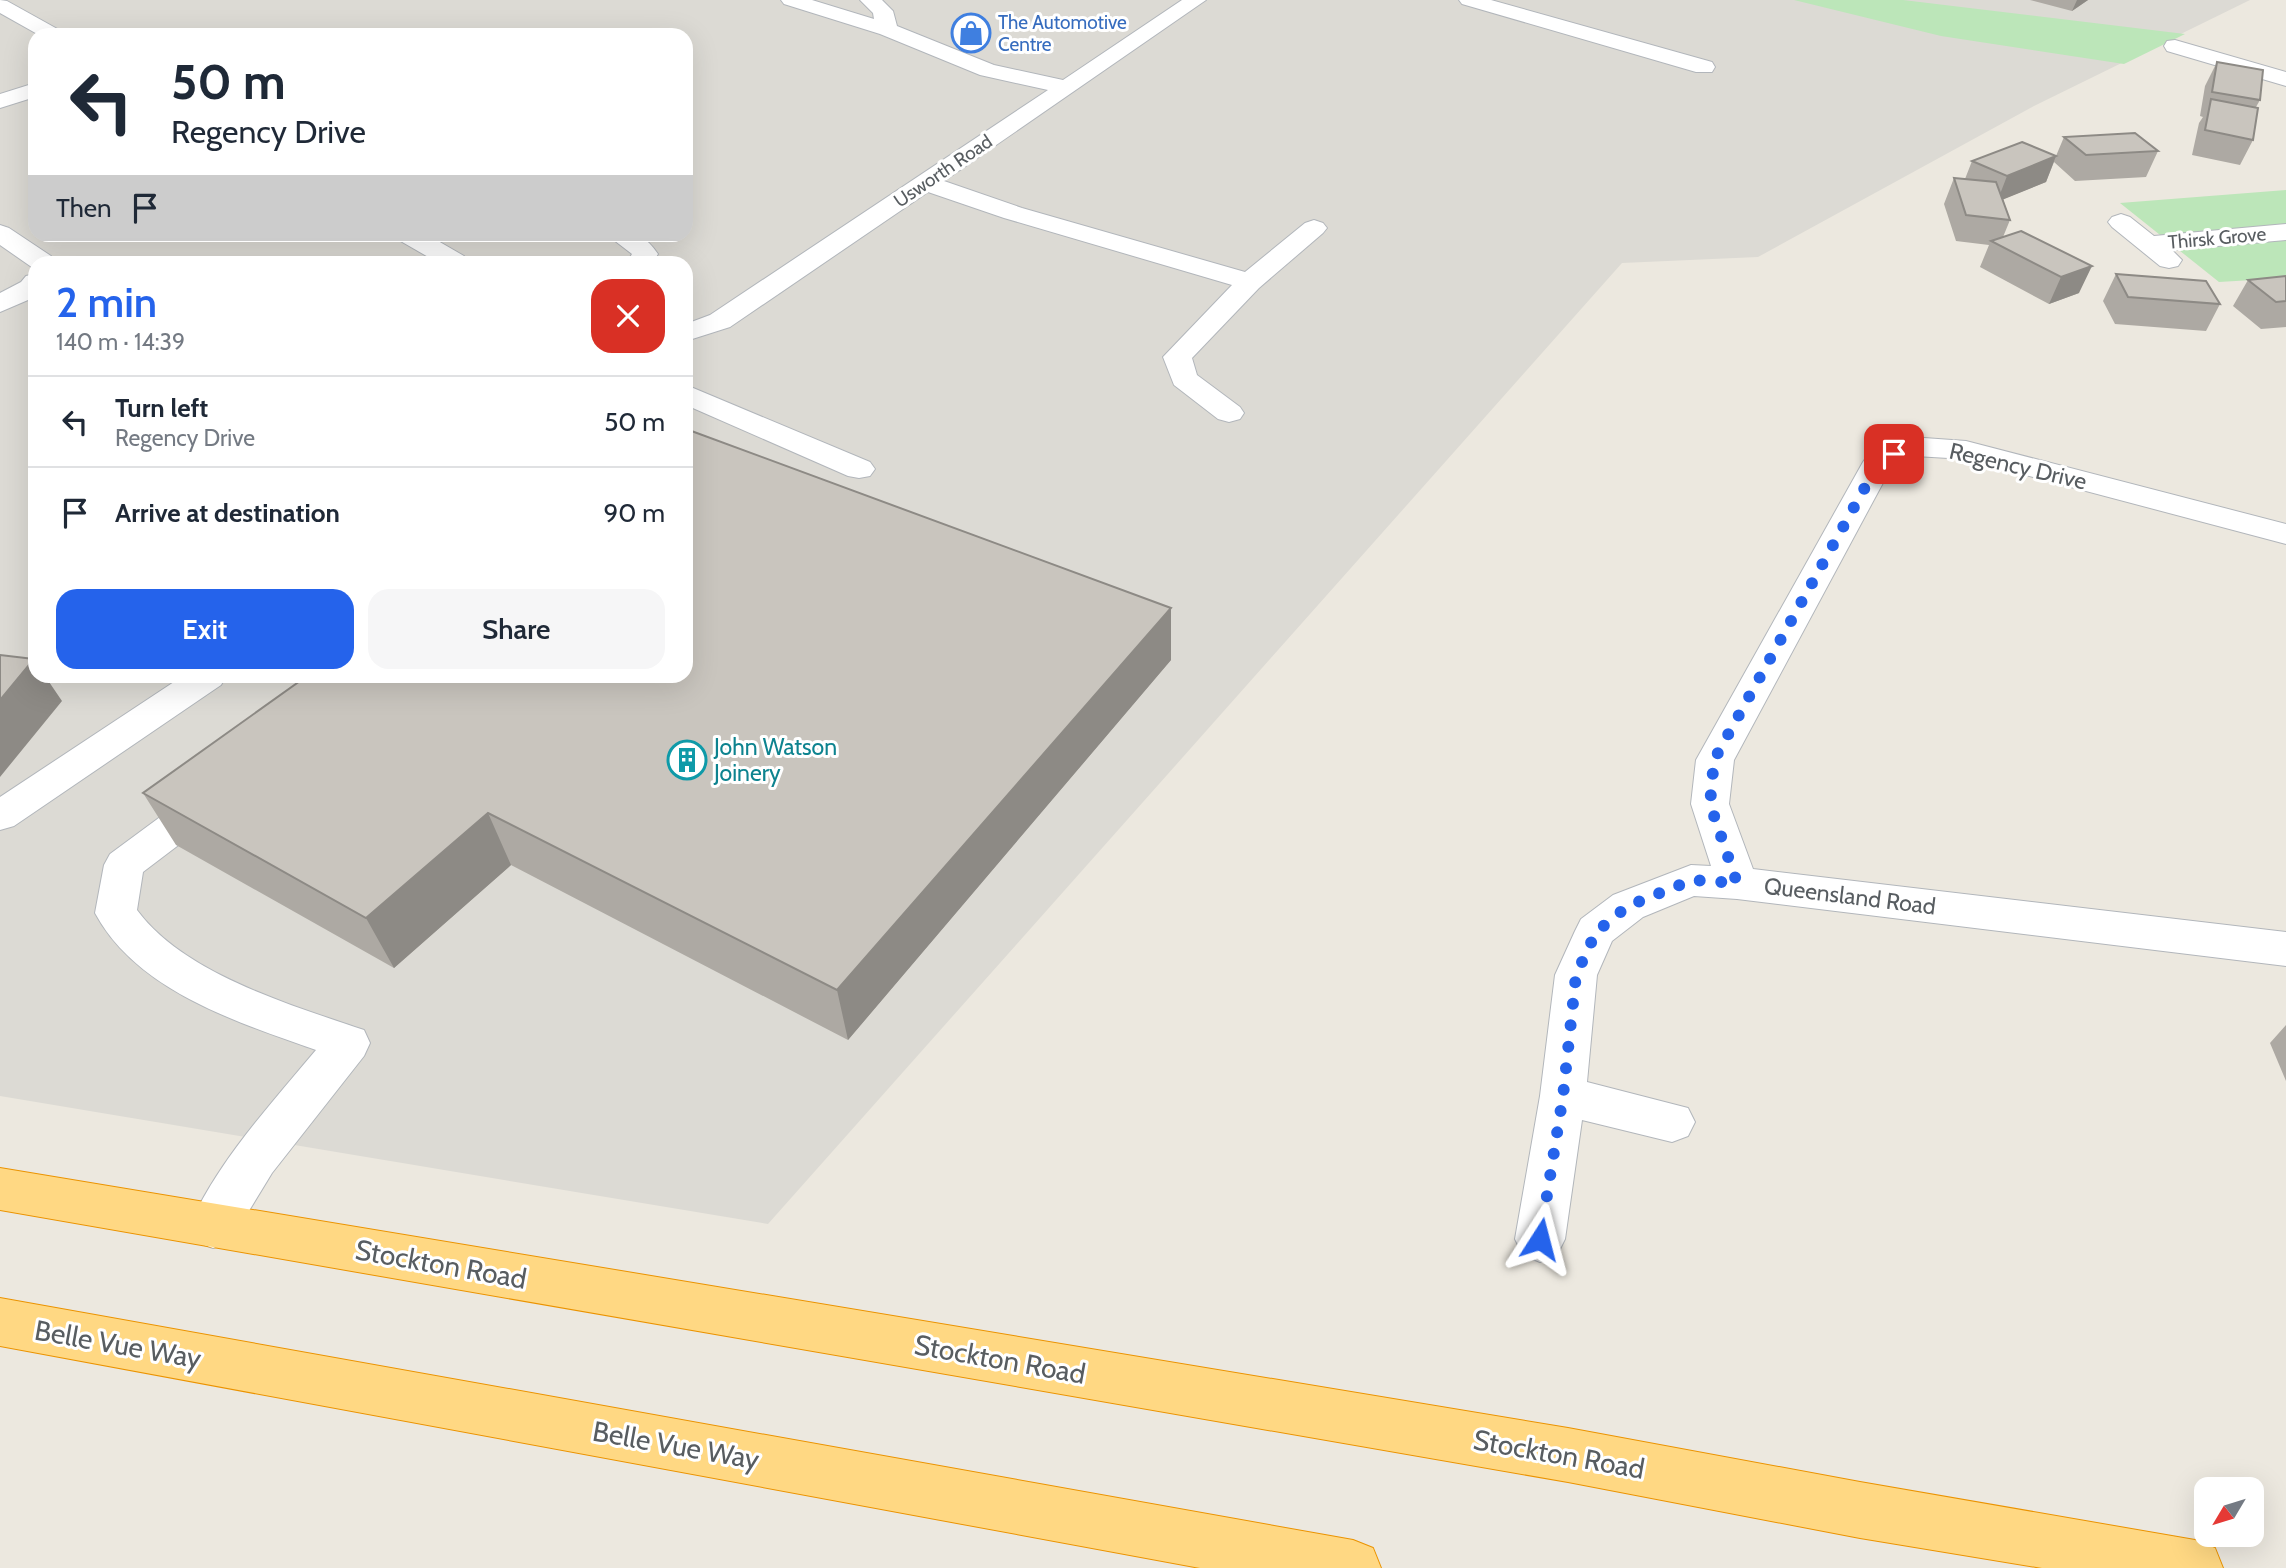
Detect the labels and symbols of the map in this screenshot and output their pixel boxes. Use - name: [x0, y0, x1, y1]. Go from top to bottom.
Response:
- place label: The Automotive Centre: [998, 11, 1127, 56]
- shop icon: The Automotive Centre: [950, 12, 992, 54]
- street label: Usworth Road: [889, 130, 997, 212]
- street label: Thirsk Grove: [2167, 222, 2267, 254]
- pin: [1864, 424, 1924, 484]
- street label: Regency Drive: [1947, 437, 2090, 495]
- place label: John Watson Joinery: [713, 733, 837, 787]
- building icon: John Watson Joinery: [666, 739, 708, 781]
- street label: Queensland Road: [1763, 872, 1937, 920]
- position arrow: [1503, 1202, 1577, 1276]
- street label: Stockton Road: [353, 1232, 529, 1296]
- street label: Belle Vue Way: [32, 1313, 204, 1375]
- street label: Stockton Road: [912, 1327, 1088, 1391]
- street label: Belle Vue Way: [590, 1414, 762, 1476]
- street label: Stockton Road: [1471, 1422, 1647, 1486]
- north arrow: [2194, 1477, 2264, 1547]

